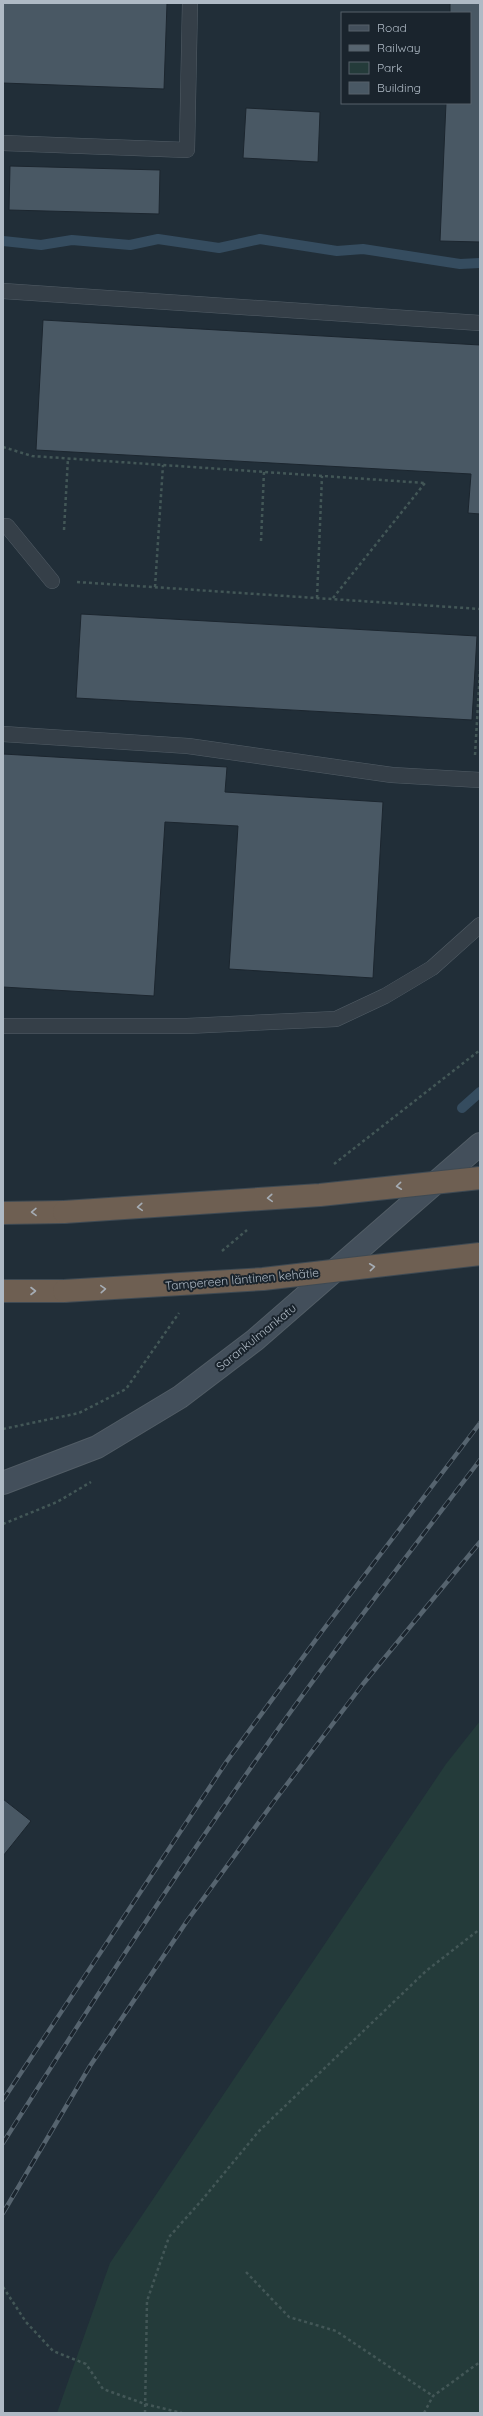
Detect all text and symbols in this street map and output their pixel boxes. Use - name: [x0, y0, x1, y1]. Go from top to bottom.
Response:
- legend: [341, 12, 471, 104]
- text: Road: [377, 20, 407, 35]
- text: Railway: [377, 40, 421, 55]
- text: Park: [377, 60, 402, 75]
- text: Building: [377, 80, 421, 95]
- one-way arrow: [396, 1182, 402, 1191]
- one-way arrow: [267, 1194, 273, 1203]
- one-way arrow: [137, 1202, 143, 1211]
- one-way arrow: [31, 1208, 37, 1216]
- one-way arrow: [369, 1263, 375, 1272]
- street label: Tampereen läntinen kehätie: [164, 1265, 320, 1293]
- one-way arrow: [100, 1285, 106, 1293]
- one-way arrow: [30, 1287, 36, 1295]
- street label: Sarankulmankatu: [213, 1300, 299, 1374]

